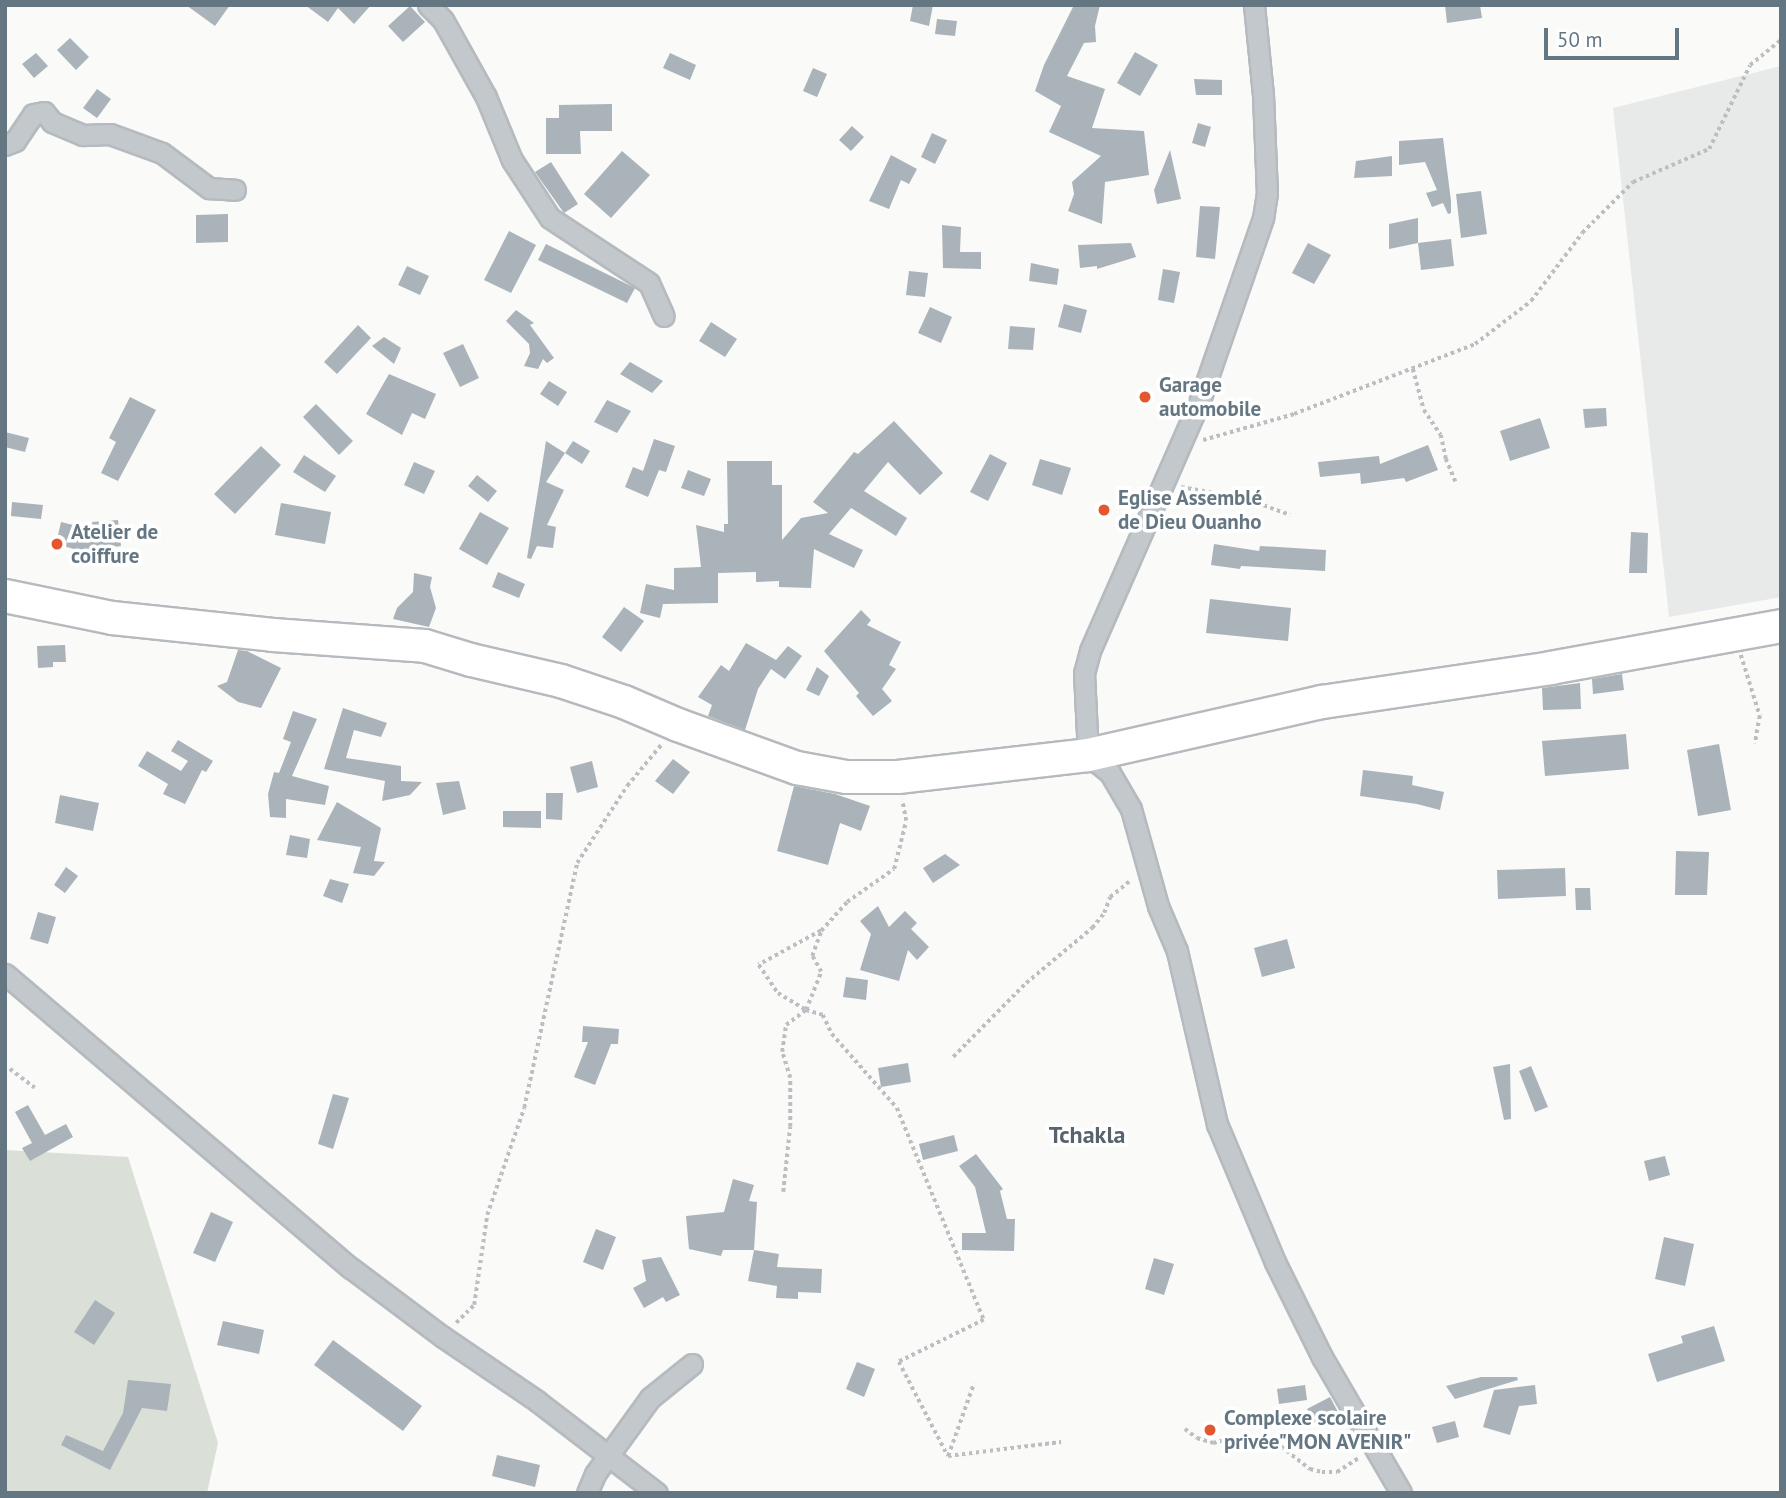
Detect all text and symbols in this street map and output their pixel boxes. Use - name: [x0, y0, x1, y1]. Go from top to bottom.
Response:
- scale bar: [1548, 14, 1683, 58]
- text: 50 m: [1557, 26, 1603, 53]
- place label: Garage automobile: [1159, 372, 1261, 422]
- marker: Garage automobile: [1137, 389, 1153, 405]
- place label: Eglise Assemblé de Dieu Ouanho: [1118, 485, 1263, 535]
- marker: Eglise Assemblé de Dieu Ouanho: [1096, 502, 1112, 518]
- place label: Atelier de coiffure: [71, 519, 158, 569]
- marker: Atelier de coiffure: [49, 536, 65, 552]
- district label: Tchakla: [1049, 1121, 1125, 1149]
- place label: Complexe scolaire privée"MON AVENIR": [1224, 1405, 1412, 1455]
- marker: Complexe scolaire privée"MON AVENIR": [1202, 1422, 1218, 1438]

